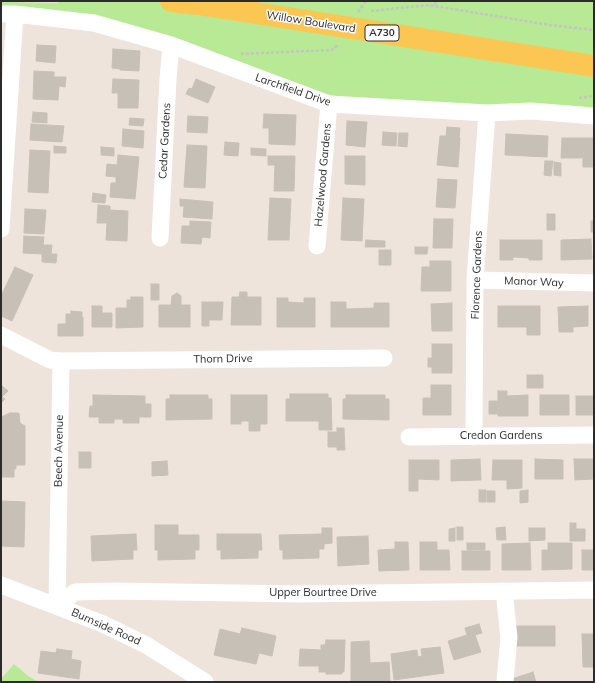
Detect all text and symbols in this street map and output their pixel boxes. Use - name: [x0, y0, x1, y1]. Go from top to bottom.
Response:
- street label: Willow Boulevard: [265, 8, 357, 36]
- road number: A730: [365, 25, 399, 41]
- street label: Larchfield Drive: [253, 71, 333, 109]
- street label: Cedar Gardens: [156, 103, 174, 179]
- street label: Hazelwood Gardens: [312, 123, 334, 227]
- street label: Florence Gardens: [469, 230, 485, 320]
- street label: Manor Way: [504, 274, 564, 290]
- street label: Thorn Drive: [193, 352, 253, 366]
- street label: Beech Avenue: [52, 415, 66, 487]
- street label: Credon Gardens: [460, 429, 542, 443]
- street label: Upper Bourtree Drive: [269, 586, 377, 600]
- street label: Burnside Road: [69, 606, 143, 648]

